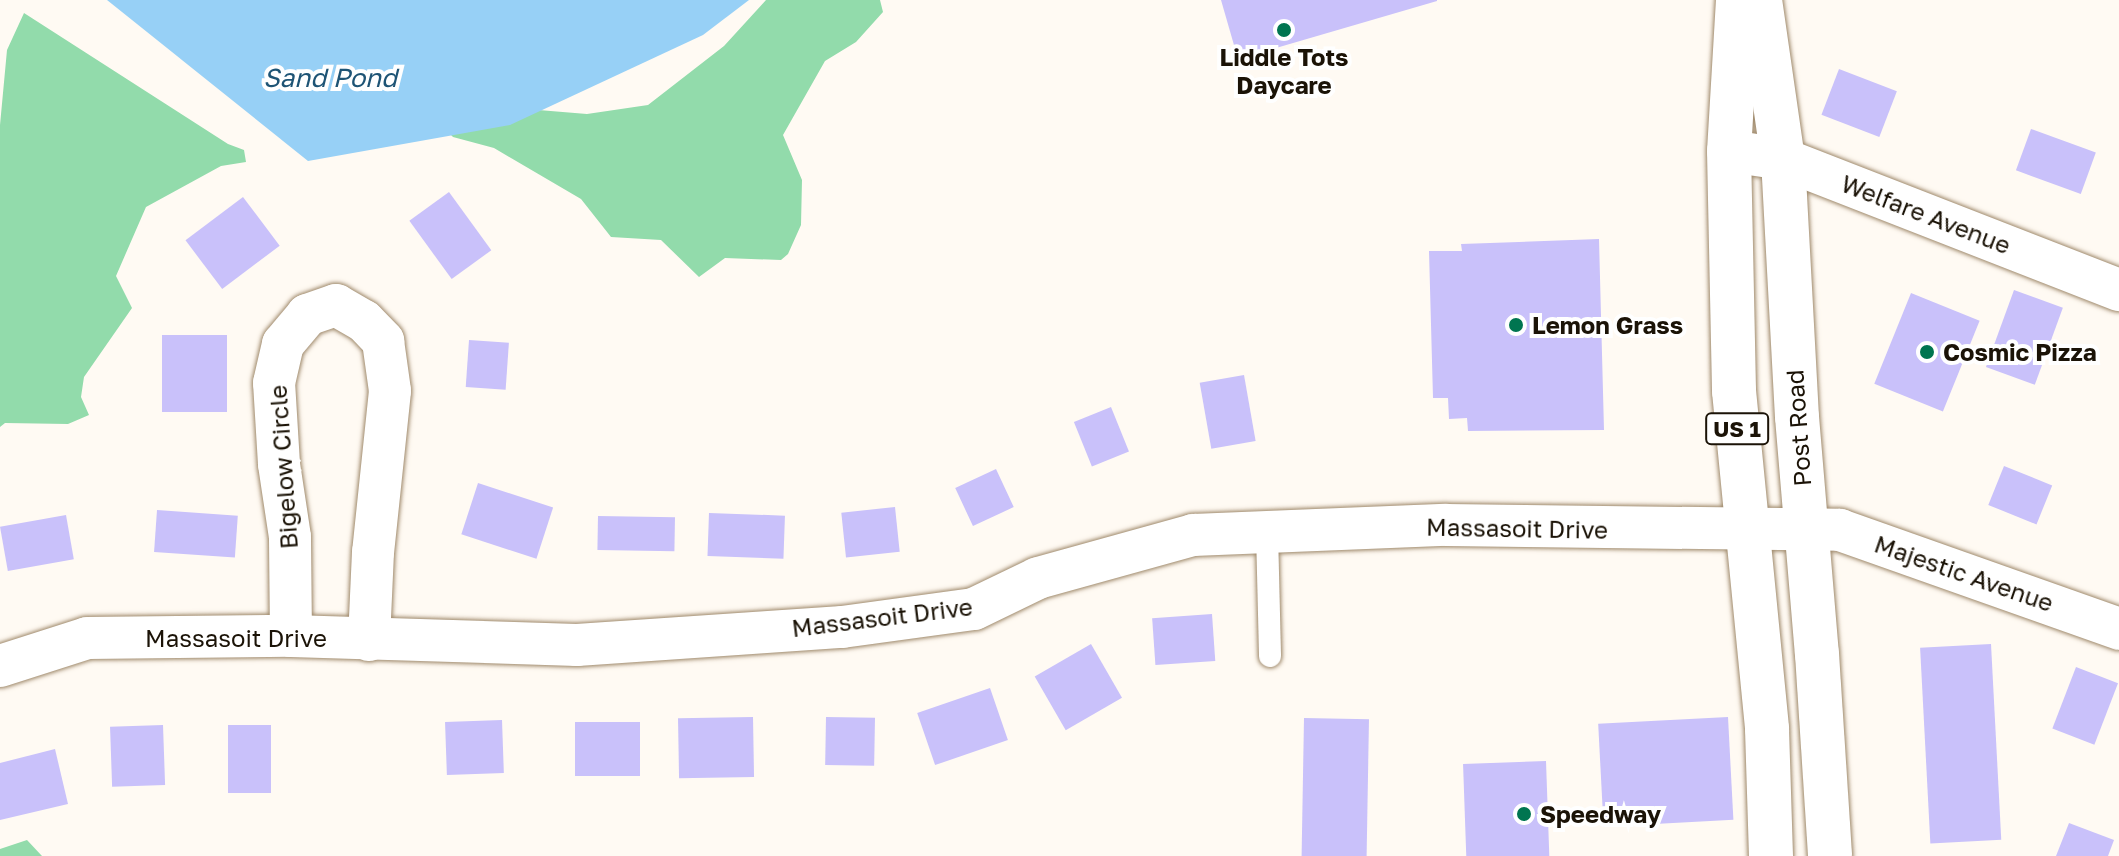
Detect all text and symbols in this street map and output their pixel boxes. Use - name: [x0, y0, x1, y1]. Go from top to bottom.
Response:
- marker: Liddle Tots Daycare: [1275, 21, 1293, 39]
- place label: Liddle Tots Daycare: [1220, 43, 1348, 99]
- water label: Sand Pond: [263, 62, 397, 94]
- street label: Welfare Avenue: [1837, 169, 2015, 259]
- place label: Lemon Grass: [1532, 311, 1683, 339]
- marker: Lemon Grass: [1507, 316, 1525, 334]
- place label: Cosmic Pizza: [1943, 338, 2097, 366]
- marker: Cosmic Pizza: [1918, 343, 1936, 361]
- street label: Post Road: [1780, 369, 1816, 487]
- street label: Bigelow Circle: [263, 384, 303, 550]
- road number: US 1: [1705, 411, 1769, 447]
- street label: Massasoit Drive: [1426, 512, 1608, 544]
- street label: Majestic Avenue: [1871, 529, 2057, 617]
- street label: Massasoit Drive: [790, 592, 974, 642]
- street label: Massasoit Drive: [145, 624, 327, 652]
- place label: Speedway: [1540, 800, 1661, 828]
- marker: Speedway: [1515, 805, 1533, 823]

